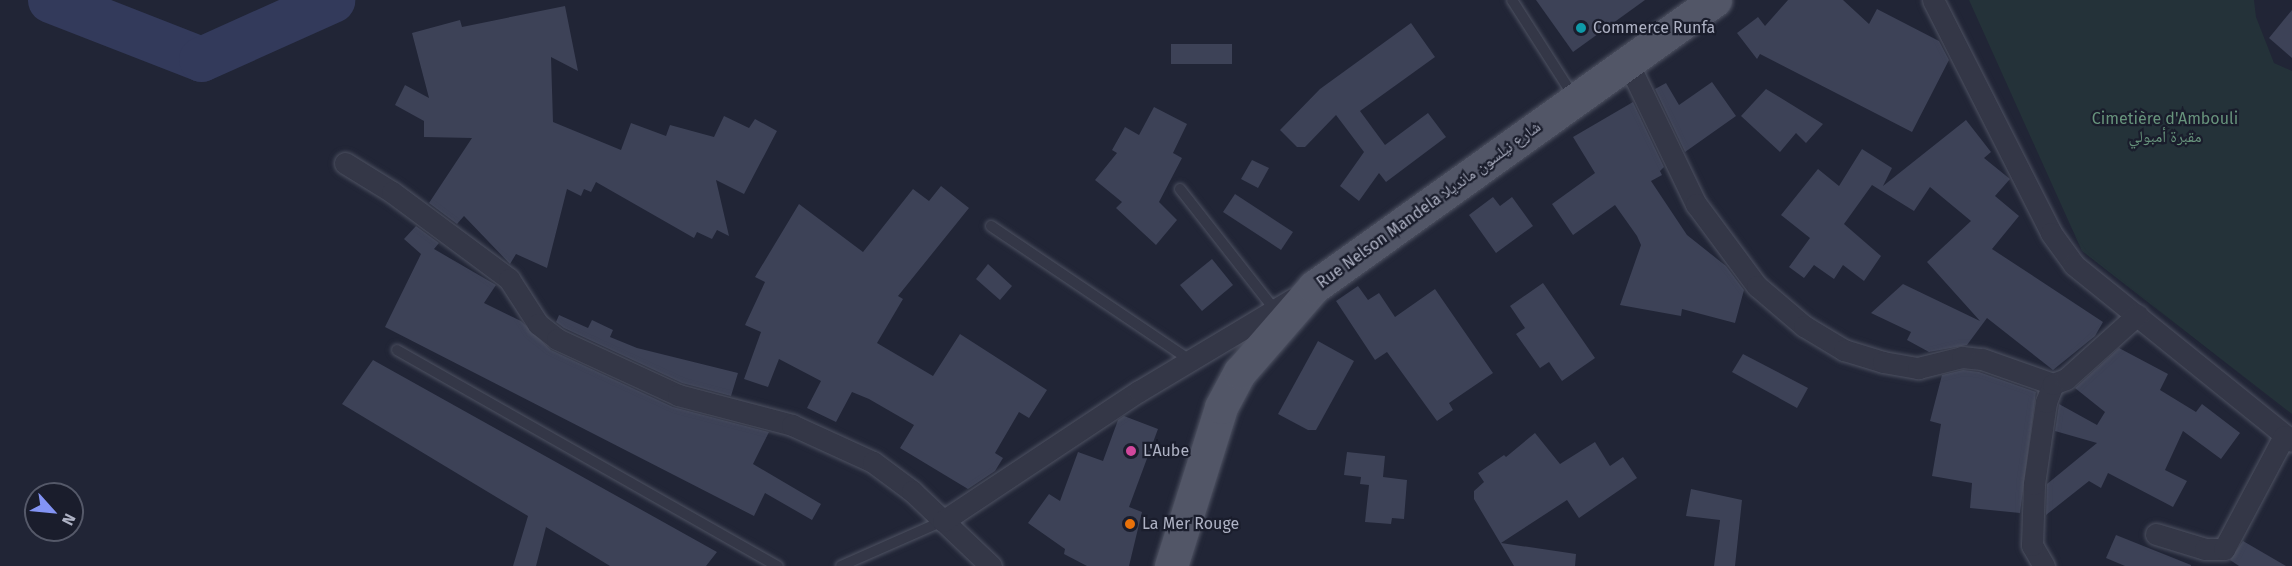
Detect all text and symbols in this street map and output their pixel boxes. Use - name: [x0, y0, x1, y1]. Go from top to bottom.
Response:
- place label: Commerce Runfa: [1593, 18, 1715, 38]
- marker: Commerce Runfa: [1574, 21, 1588, 35]
- park label: Cimetière d'Ambouli مقبرة أمبولي: [2092, 109, 2238, 147]
- street label: Rue Nelson Mandela شارع نيلسون مانديلا: [1313, 117, 1545, 293]
- place label: L'Aube: [1143, 441, 1189, 461]
- marker: L'Aube: [1124, 444, 1138, 458]
- north arrow: [24, 482, 84, 542]
- text: N: [58, 510, 80, 529]
- place label: La Mer Rouge: [1142, 514, 1239, 534]
- marker: La Mer Rouge: [1123, 517, 1137, 531]

